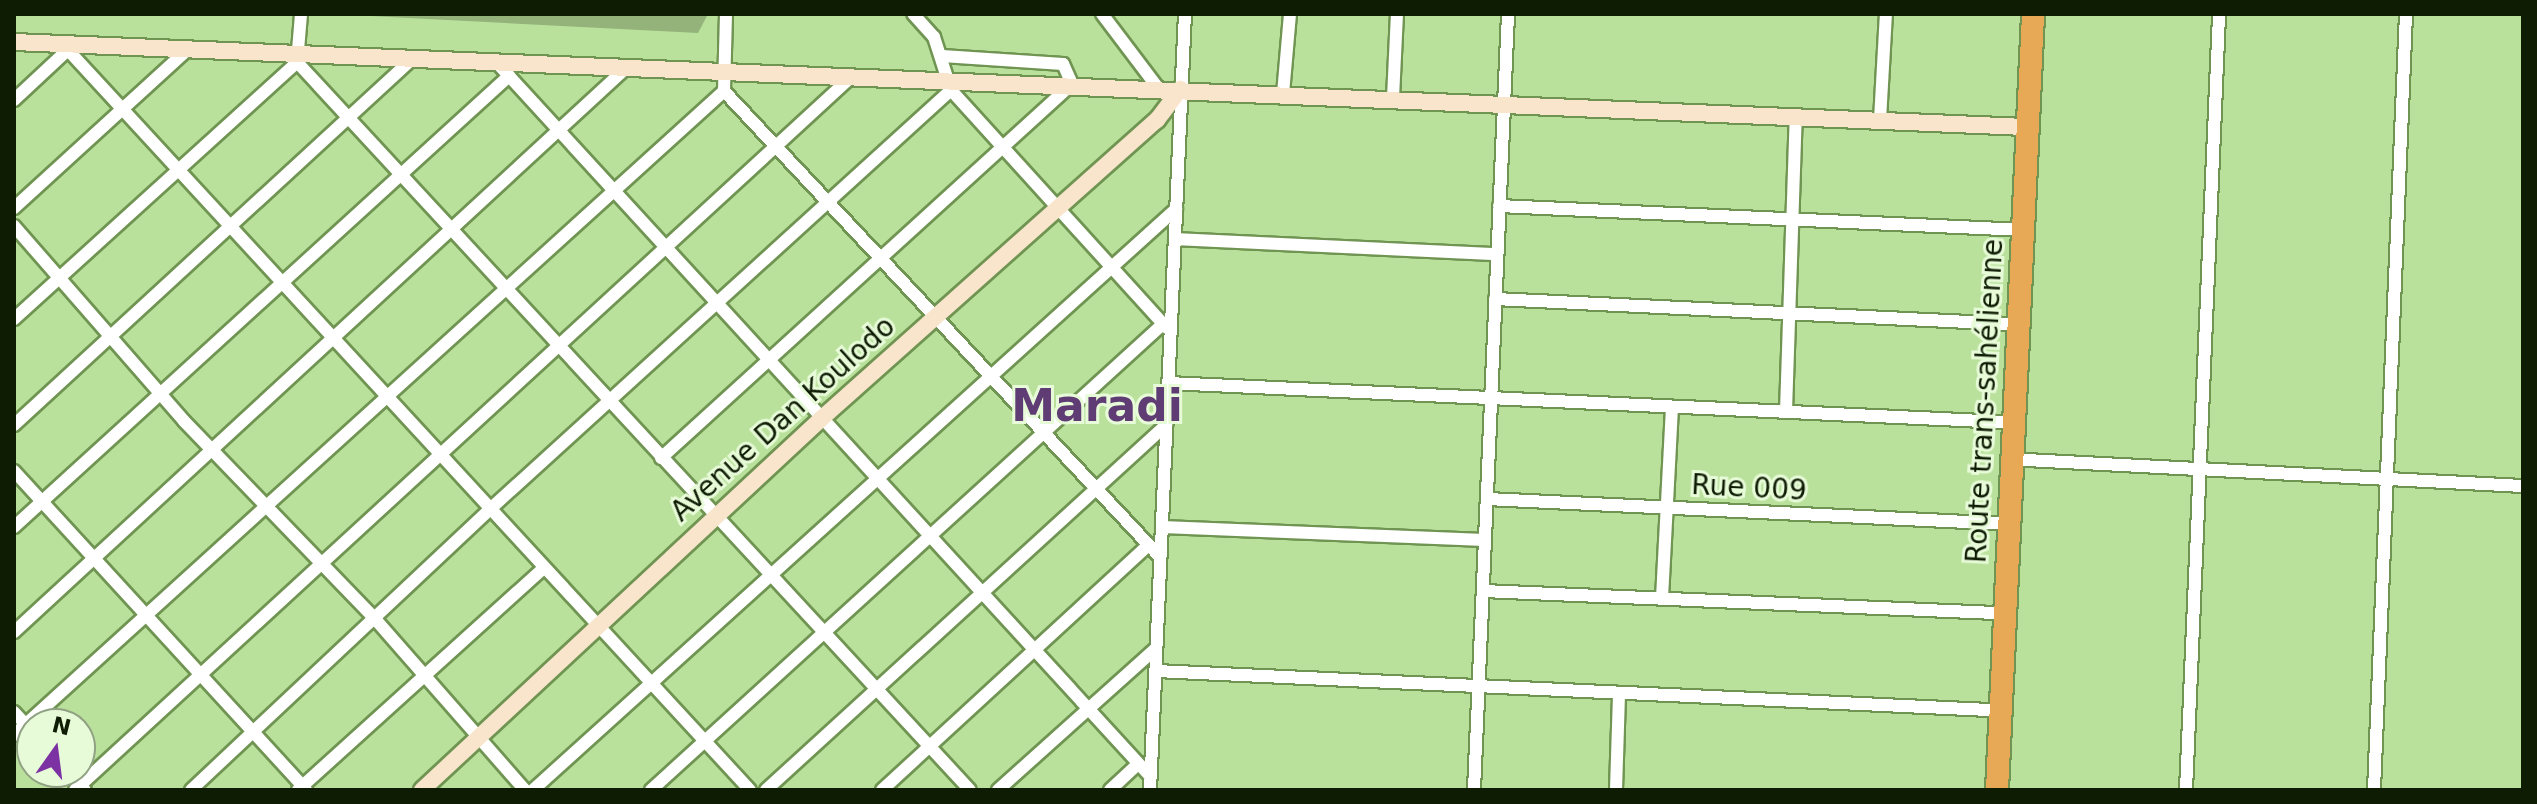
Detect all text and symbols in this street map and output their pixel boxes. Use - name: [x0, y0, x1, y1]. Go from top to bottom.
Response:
- street label: Route trans-sahélienne: [1960, 238, 2010, 564]
- street label: Avenue Dan Koulodo: [664, 310, 902, 528]
- district label: Maradi: [1011, 380, 1183, 432]
- street label: Rue 009: [1690, 468, 1808, 508]
- north arrow: [16, 708, 96, 788]
- text: N: [49, 712, 73, 741]

